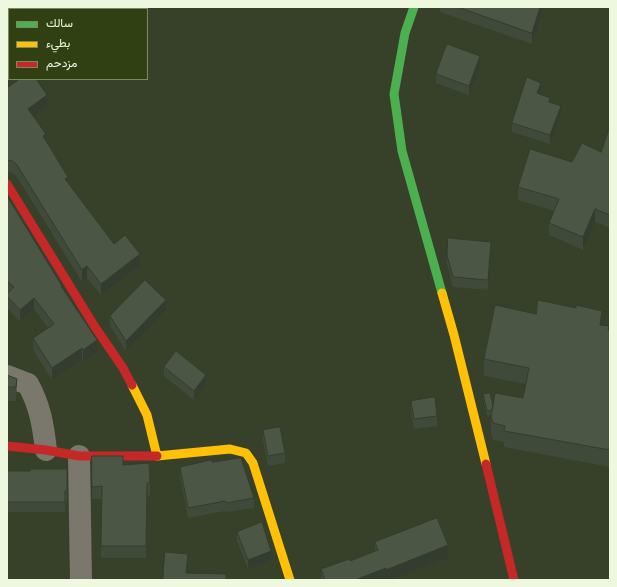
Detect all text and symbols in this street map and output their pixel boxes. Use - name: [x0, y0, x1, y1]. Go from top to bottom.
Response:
- legend: [8, 8, 148, 80]
- text: سالك: [46, 15, 73, 30]
- text: بطيء: [46, 35, 70, 50]
- text: مزدحم: [46, 55, 77, 70]

